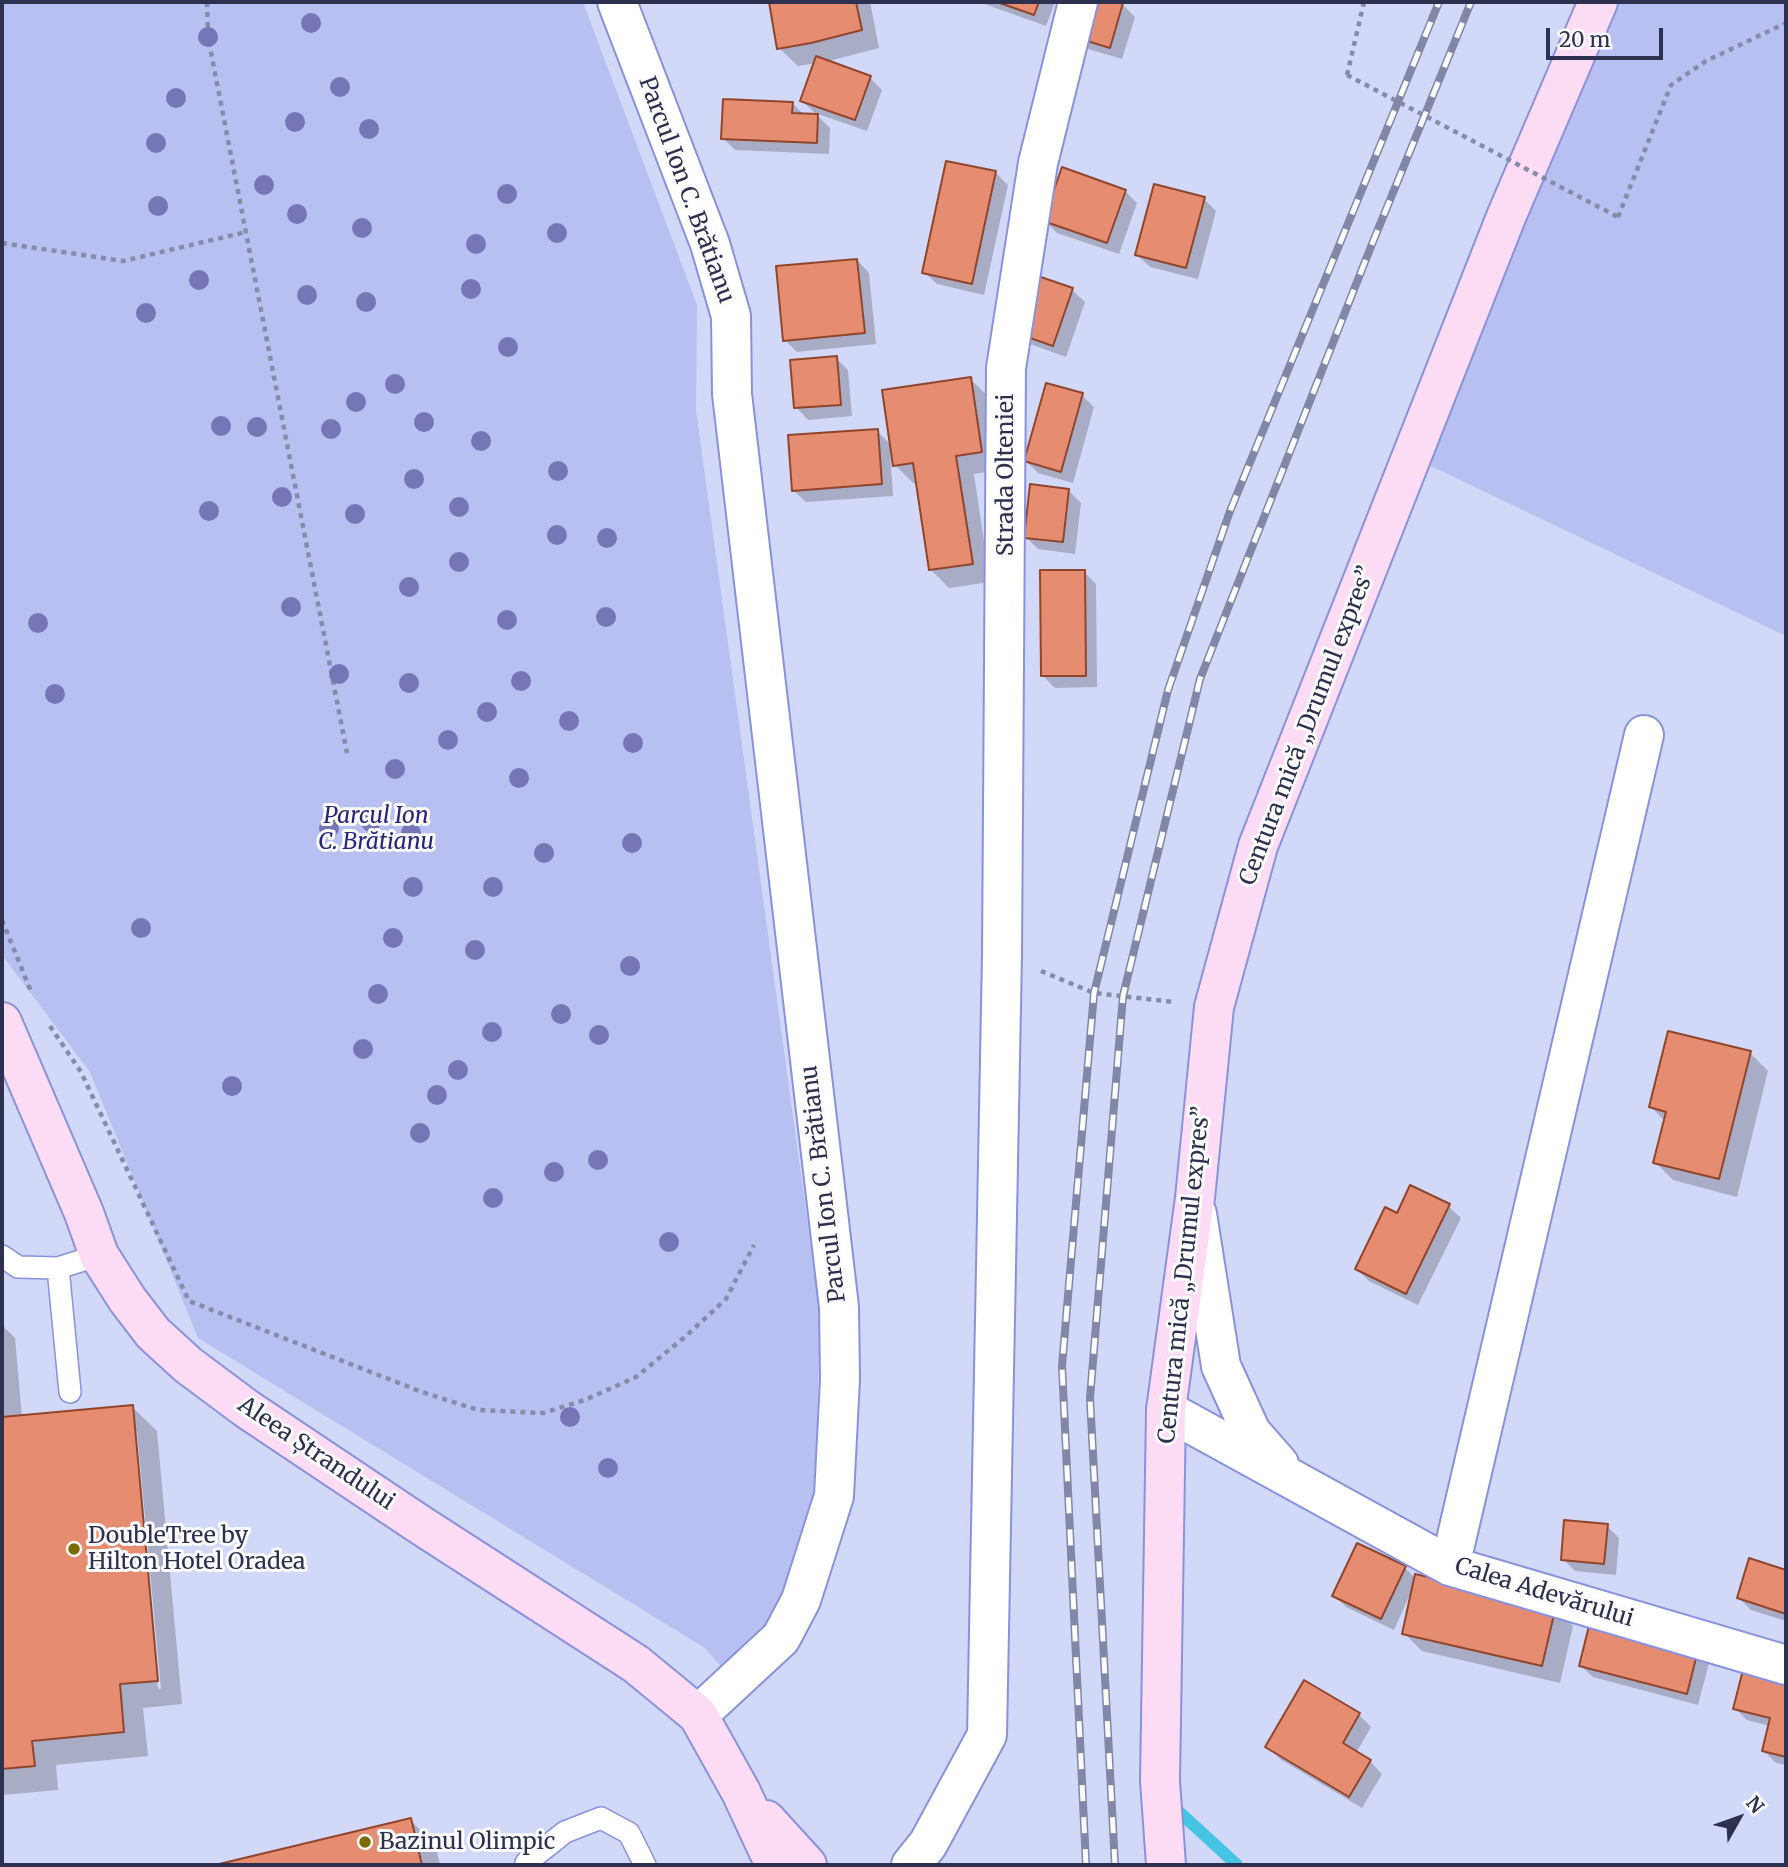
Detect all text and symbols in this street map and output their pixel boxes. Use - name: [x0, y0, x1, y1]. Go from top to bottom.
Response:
- scale bar: [1550, 14, 1667, 58]
- text: 20 m: [1559, 26, 1610, 53]
- street label: Parcul Ion C. Brătianu: [632, 73, 740, 307]
- street label: Strada Olteniei: [992, 394, 1020, 556]
- street label: Centura mică „Drumul expres”: [1234, 563, 1382, 889]
- park label: Parcul Ion C. Brătianu: [318, 802, 434, 856]
- street label: Parcul Ion C. Brătianu: [796, 1064, 852, 1304]
- street label: Centura mică „Drumul expres”: [1154, 1105, 1216, 1445]
- street label: Aleea Ștrandului: [232, 1391, 400, 1517]
- place label: DoubleTree by Hilton Hotel Oradea: [88, 1522, 305, 1576]
- marker: DoubleTree by Hilton Hotel Oradea: [66, 1541, 82, 1557]
- street label: Calea Adevărului: [1451, 1553, 1637, 1633]
- north arrow: [1704, 1783, 1774, 1853]
- text: N: [1741, 1791, 1769, 1818]
- place label: Bazinul Olimpic: [379, 1828, 555, 1856]
- marker: Bazinul Olimpic: [357, 1834, 373, 1850]

